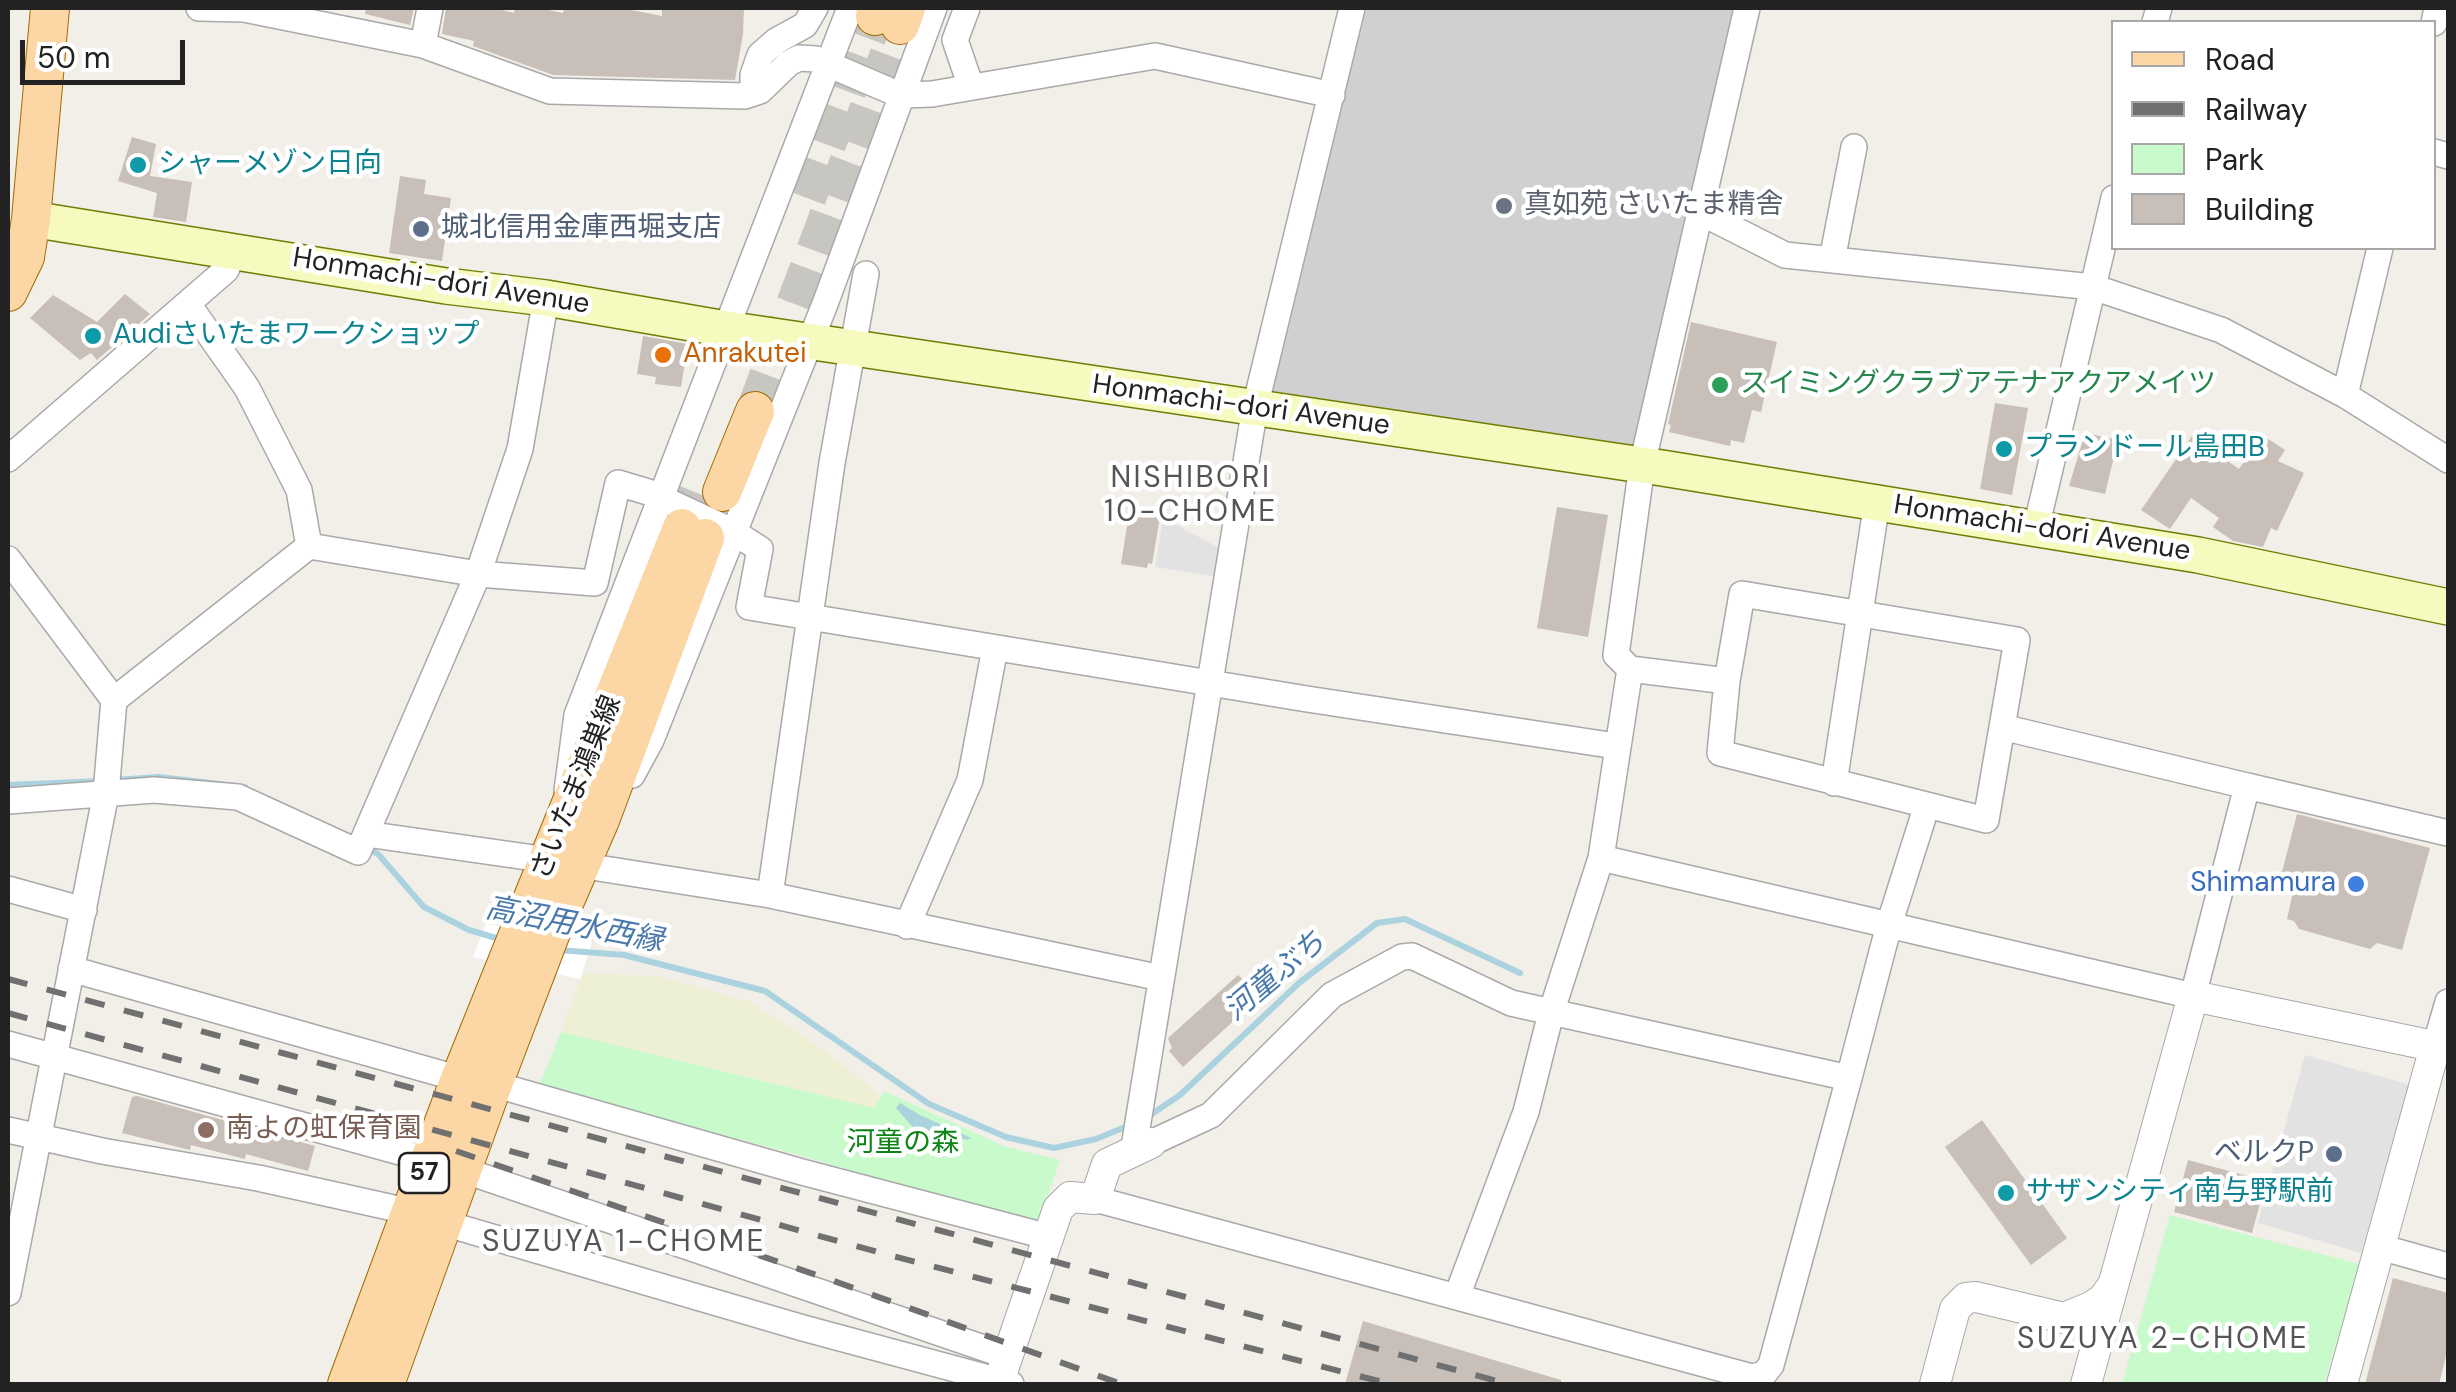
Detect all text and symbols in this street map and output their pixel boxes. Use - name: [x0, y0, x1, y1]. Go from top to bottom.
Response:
- scale bar: [25, 20, 190, 82]
- legend: [2111, 20, 2436, 250]
- text: 50 m: [37, 38, 111, 77]
- text: Road: [2205, 40, 2275, 79]
- text: Railway: [2205, 90, 2308, 129]
- text: Park: [2205, 140, 2264, 179]
- place label: シャーメゾン日向: [158, 148, 382, 182]
- marker: シャーメゾン日向: [127, 154, 149, 176]
- place label: 真如苑 さいたま精舎: [1524, 189, 1783, 223]
- text: Building: [2205, 190, 2314, 229]
- marker: 真如苑 さいたま精舎: [1493, 195, 1515, 217]
- place label: 城北信用金庫西堀支店: [441, 212, 721, 246]
- marker: 城北信用金庫西堀支店: [410, 218, 432, 240]
- street label: Honmachi-dori Avenue: [290, 242, 592, 322]
- place label: Audiさいたまワークショップ: [113, 319, 480, 353]
- marker: Audiさいたまワークショップ: [82, 325, 104, 347]
- place label: Anrakutei: [683, 338, 807, 372]
- marker: Anrakutei: [652, 344, 674, 366]
- place label: スイミングクラブアテナアクアメイツ: [1740, 368, 2216, 402]
- street label: Honmachi-dori Avenue: [1090, 369, 1392, 443]
- marker: スイミングクラブアテナアクアメイツ: [1709, 374, 1731, 396]
- place label: プランドール島田B: [2024, 432, 2265, 466]
- marker: プランドール島田B: [1993, 438, 2015, 460]
- district label: NISHIBORI 10-CHOME: [1104, 461, 1278, 532]
- street label: Honmachi-dori Avenue: [1891, 489, 2193, 569]
- street label: さいたま鴻巣線: [525, 691, 629, 885]
- place label: Shimamura: [2190, 867, 2336, 901]
- marker: Shimamura: [2345, 873, 2367, 895]
- water label: 高沼用水西縁: [482, 891, 666, 961]
- water label: 河童ぶち: [1218, 925, 1334, 1029]
- place label: 南よの虹保育園: [226, 1113, 422, 1147]
- marker: 南よの虹保育園: [195, 1119, 217, 1141]
- park label: 河童の森: [847, 1127, 959, 1161]
- place label: ベルクP: [2214, 1137, 2314, 1171]
- marker: ベルクP: [2323, 1143, 2345, 1165]
- road number: 57: [399, 1153, 449, 1193]
- place label: サザンシティ南与野駅前: [2026, 1176, 2334, 1210]
- marker: サザンシティ南与野駅前: [1995, 1182, 2017, 1204]
- district label: SUZUYA 1-CHOME: [482, 1225, 766, 1261]
- district label: SUZUYA 2-CHOME: [2017, 1322, 2309, 1358]

